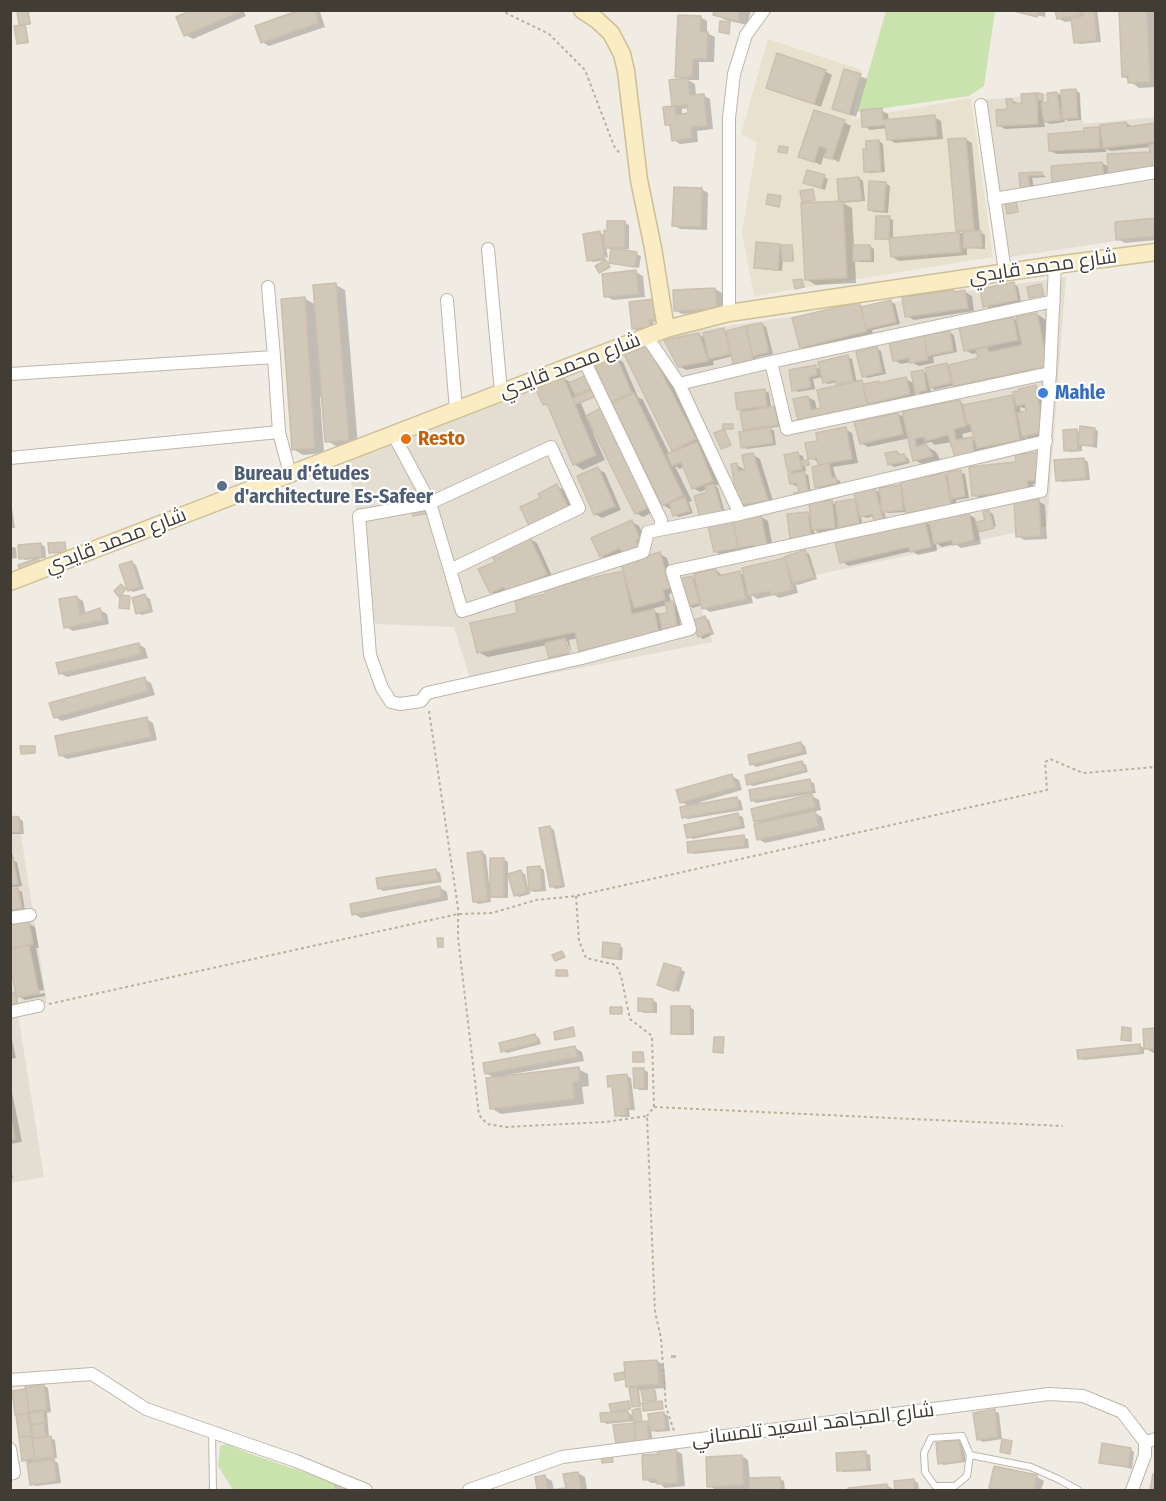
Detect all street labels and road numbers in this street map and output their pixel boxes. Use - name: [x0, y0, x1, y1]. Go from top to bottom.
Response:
- street label: شارع محمد قايدي: [967, 245, 1119, 289]
- street label: شارع محمد قايدي: [496, 328, 644, 404]
- street label: شارع محمد قايدي: [42, 503, 190, 579]
- street label: شارع المجاهد اسعيد تلمساني: [690, 1398, 936, 1452]

